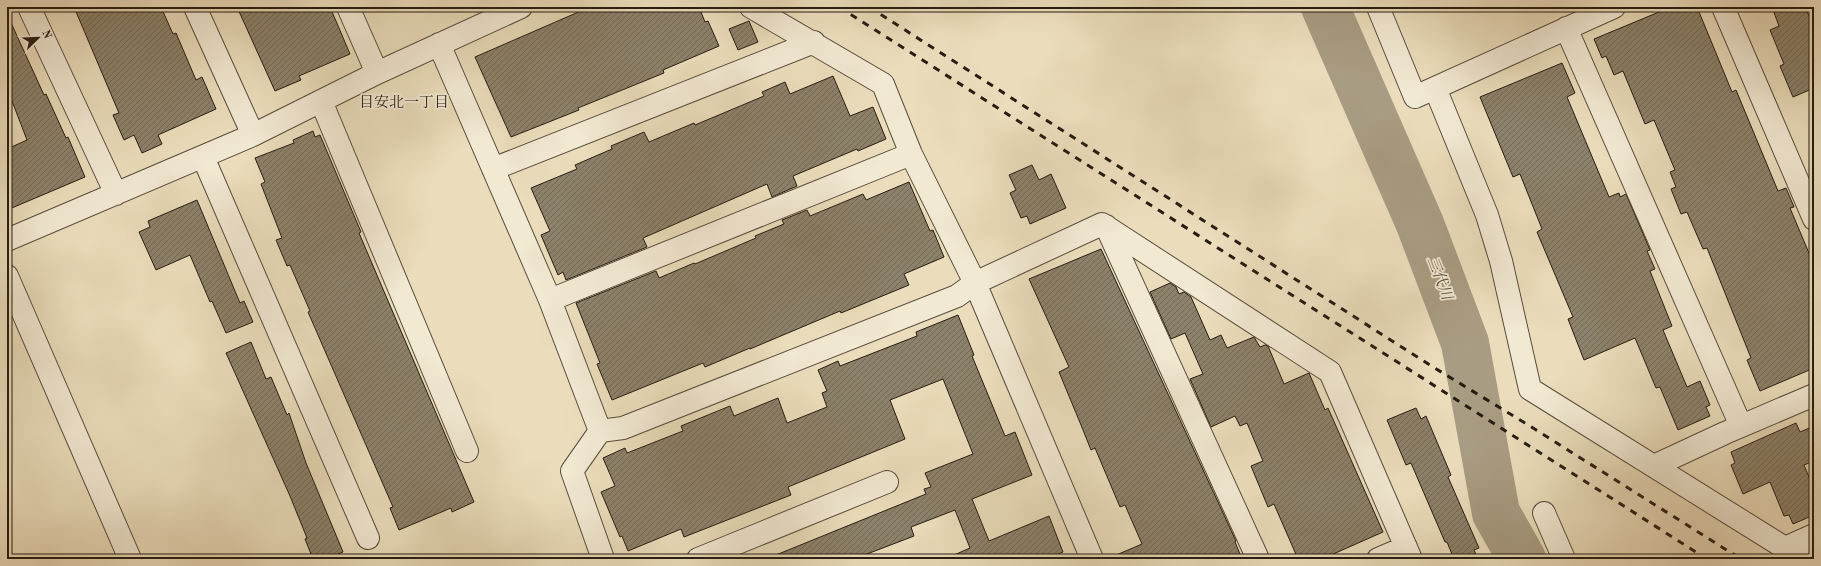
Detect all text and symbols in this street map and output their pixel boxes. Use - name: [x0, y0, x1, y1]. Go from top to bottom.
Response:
- north arrow: [18, 18, 58, 58]
- text: N: [39, 29, 53, 41]
- district label: 目安北一丁目: [359, 94, 449, 111]
- water label: 三代川: [1424, 254, 1456, 304]

